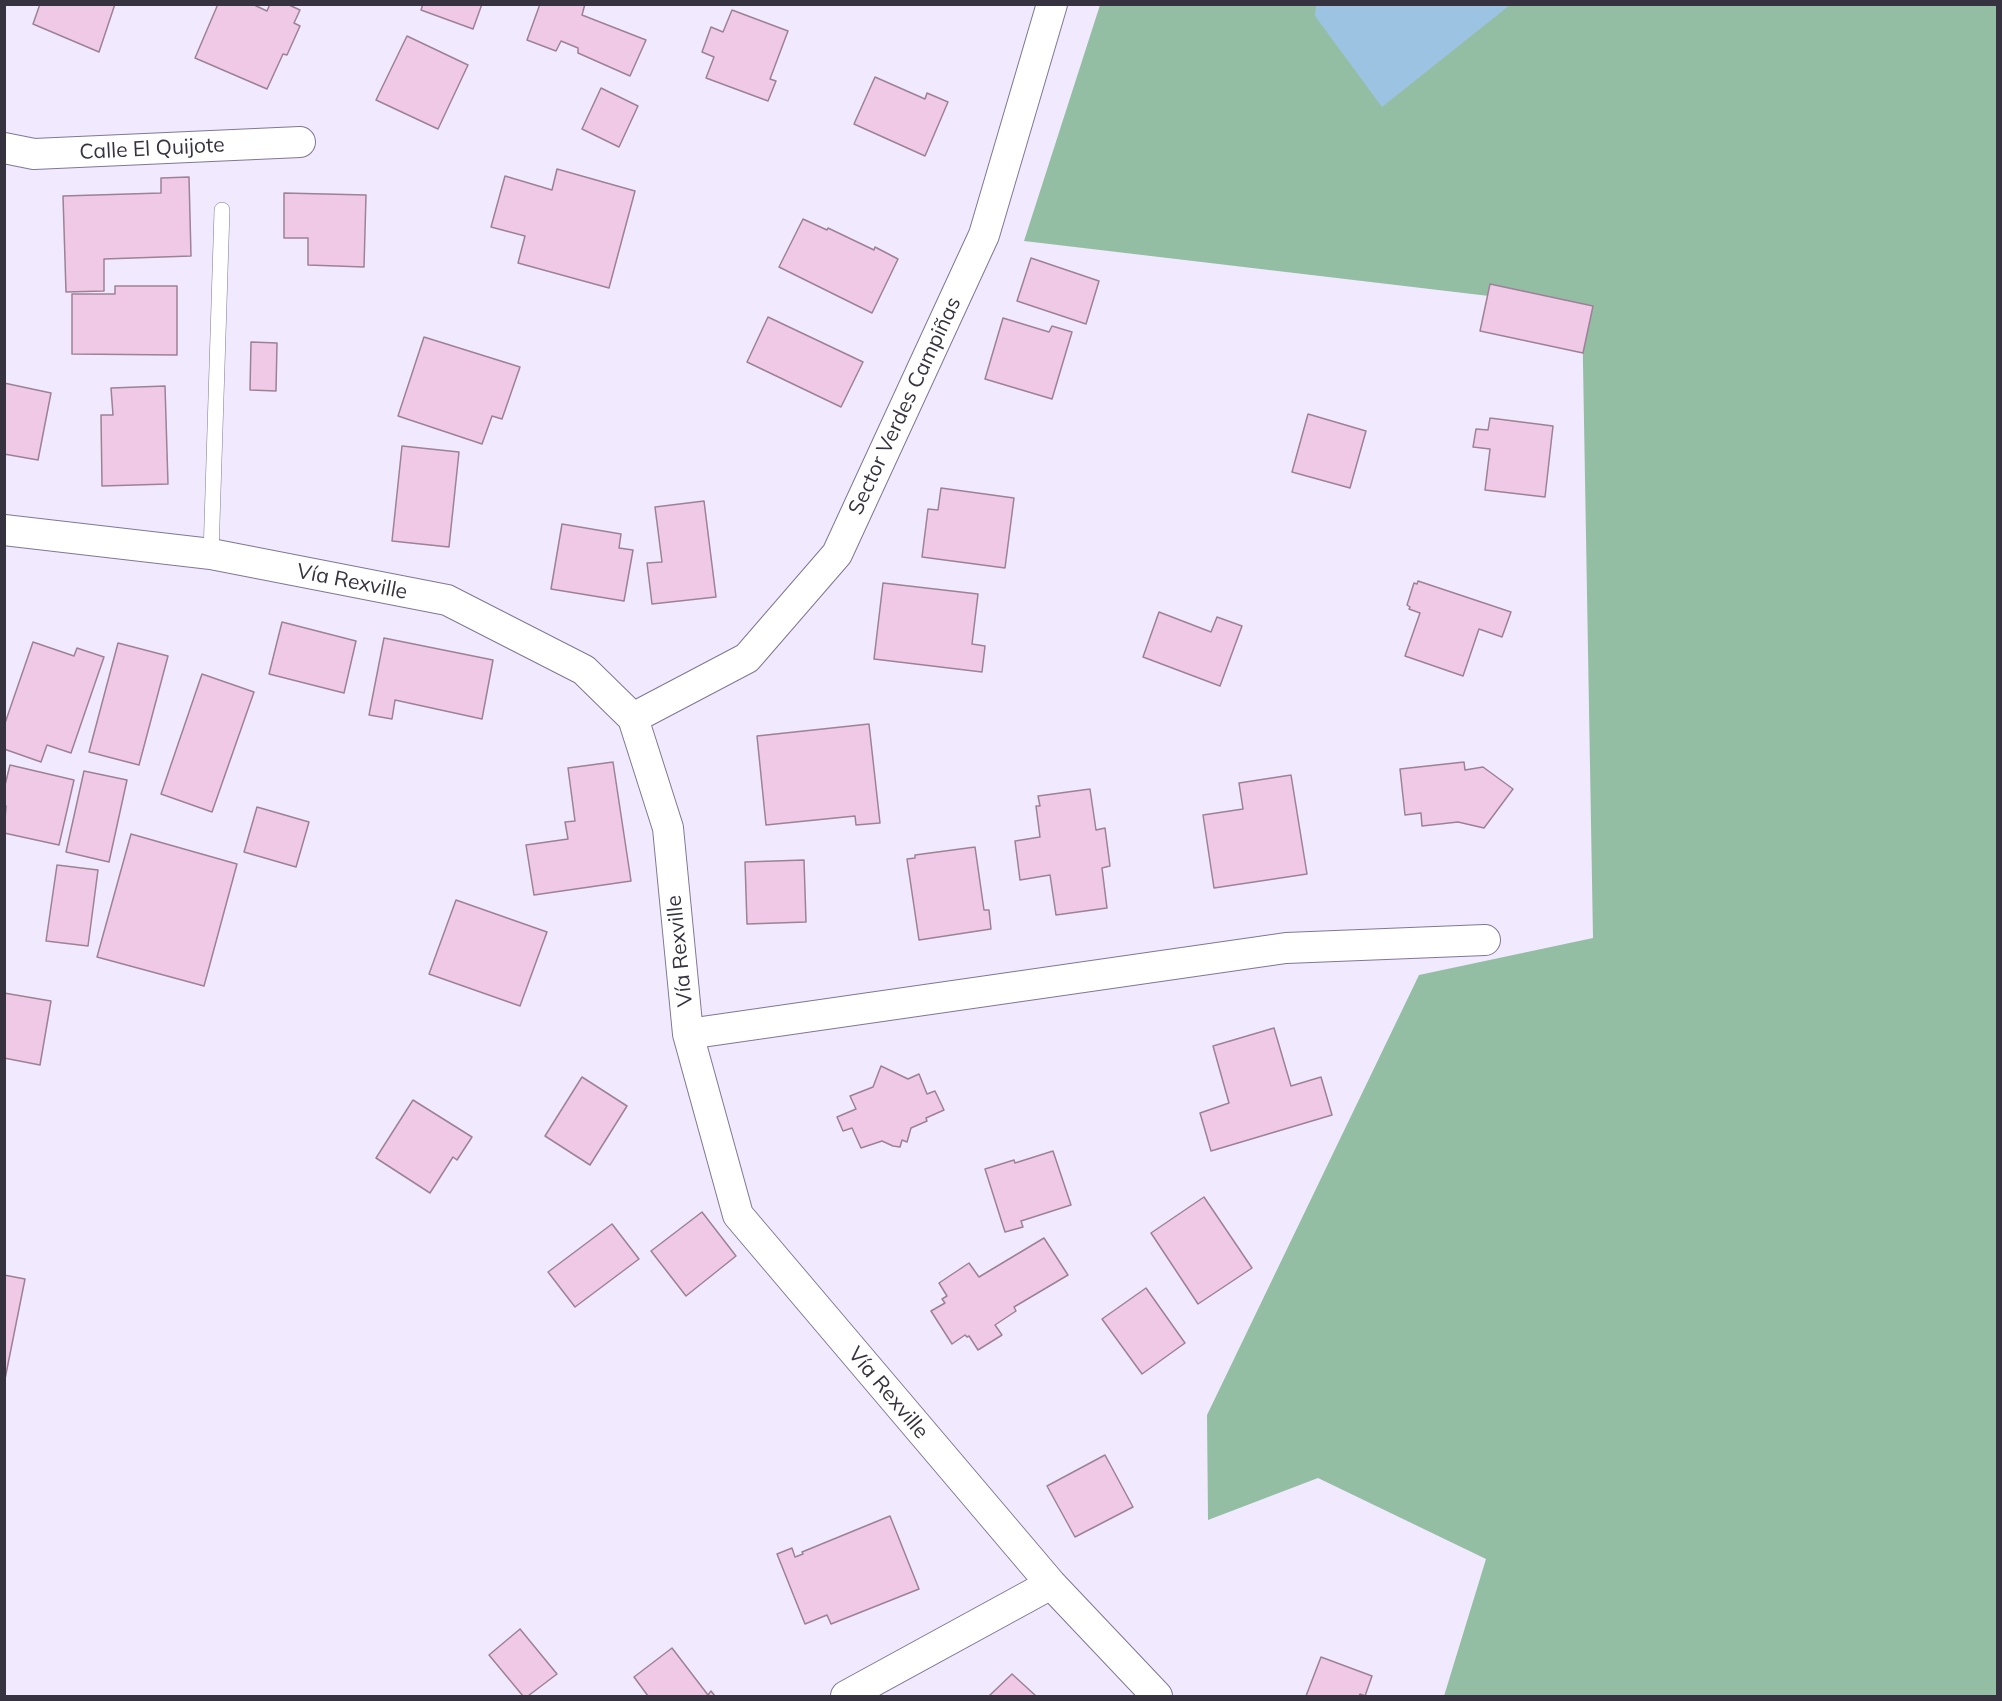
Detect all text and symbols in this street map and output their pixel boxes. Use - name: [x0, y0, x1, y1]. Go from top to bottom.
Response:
- street label: Calle El Quijote: [79, 133, 225, 165]
- street label: Sector Verdes Campiñas: [843, 293, 967, 519]
- street label: Vía Rexville: [295, 559, 409, 605]
- street label: Vía Rexville: [662, 894, 698, 1008]
- street label: Vía Rexville: [842, 1342, 934, 1444]

